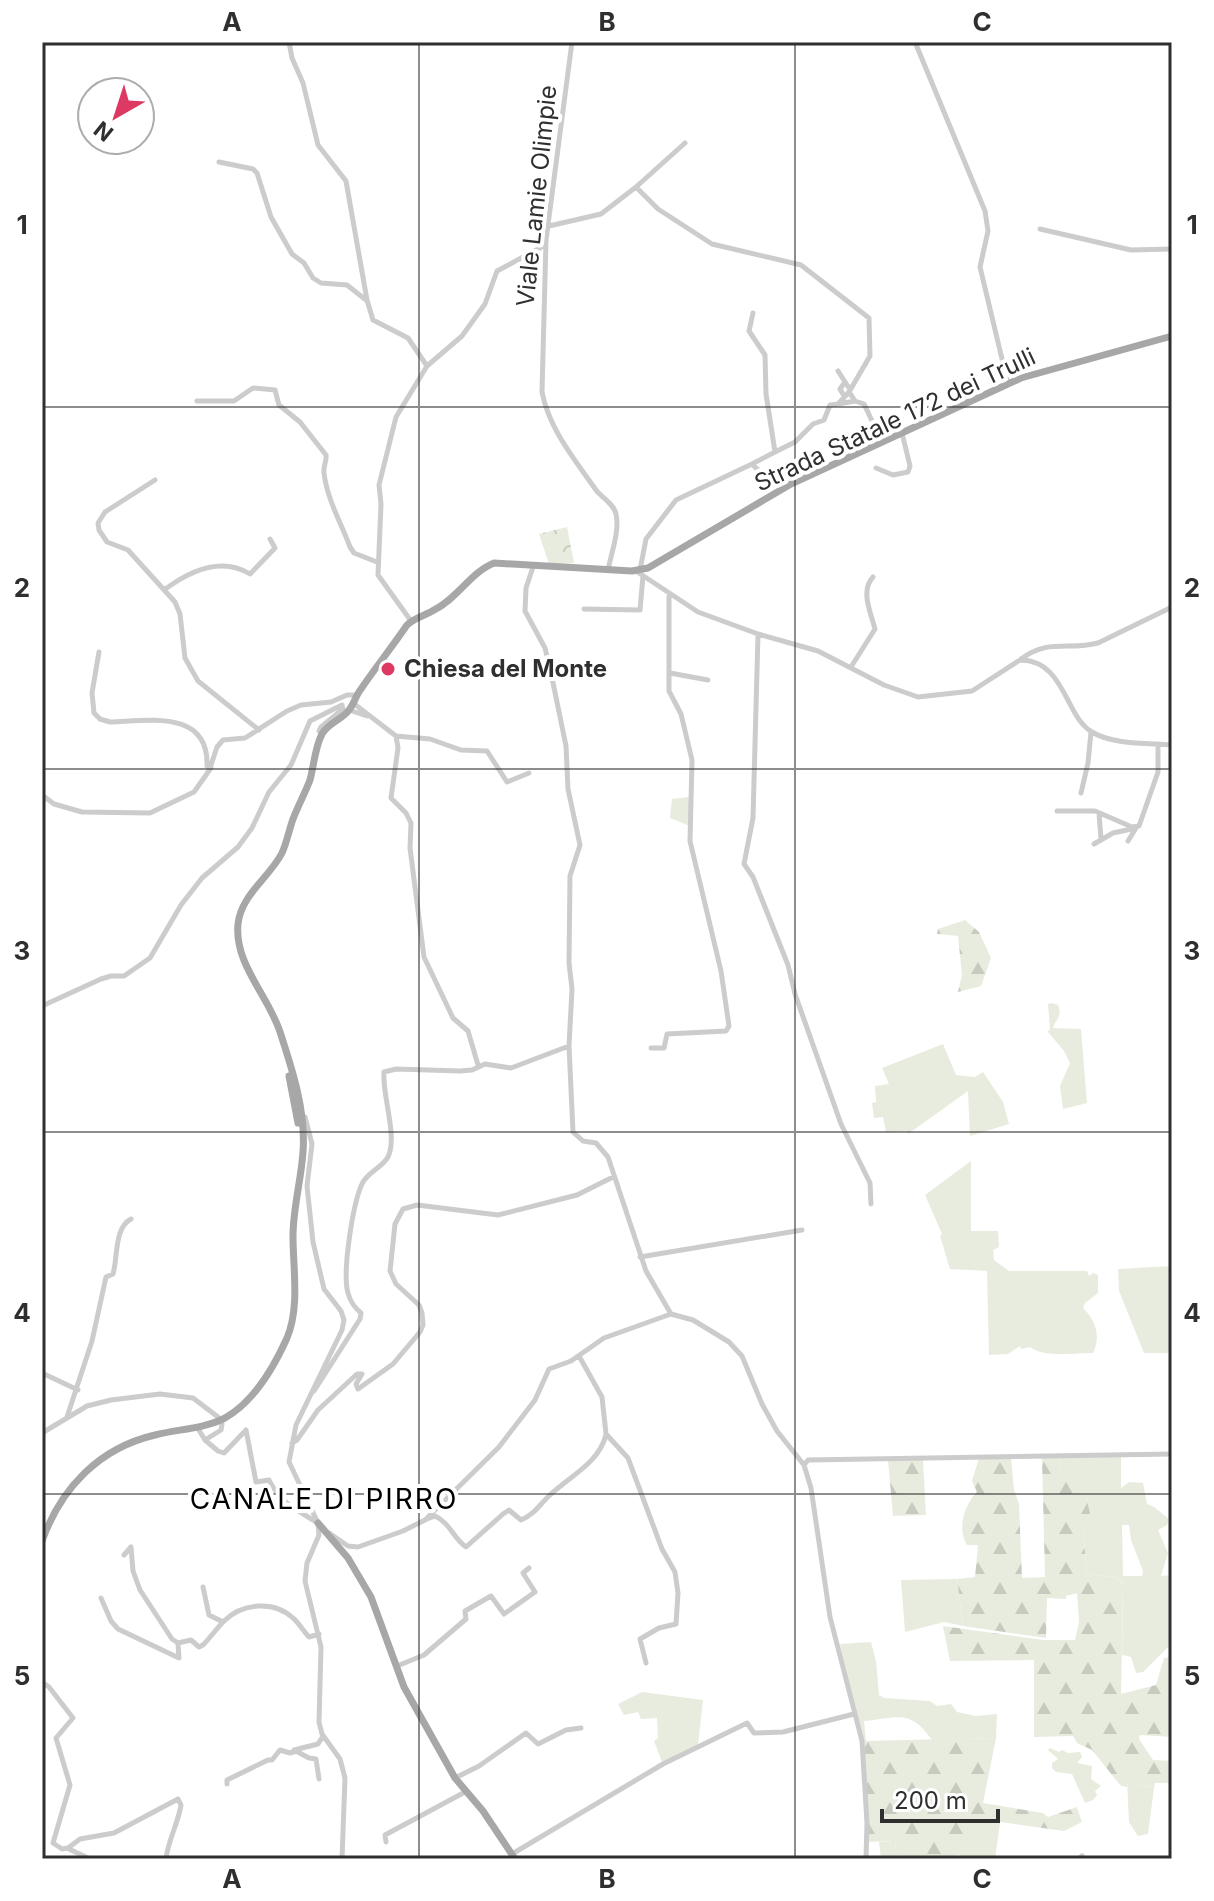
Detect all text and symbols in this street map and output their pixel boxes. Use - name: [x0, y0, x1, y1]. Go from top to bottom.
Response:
- text: A: [222, 6, 242, 37]
- text: B: [598, 6, 616, 37]
- text: C: [972, 6, 992, 37]
- north arrow: [76, 76, 156, 156]
- street label: Viale Lamie Olimpie: [510, 84, 563, 308]
- text: N: [89, 116, 118, 147]
- text: 1: [16, 209, 28, 240]
- text: 1: [1186, 209, 1198, 240]
- street label: Strada Statale 172 dei Trulli: [750, 342, 1040, 497]
- text: 2: [14, 572, 30, 603]
- text: 2: [1184, 572, 1200, 603]
- place label: Chiesa del Monte: [404, 654, 607, 683]
- marker: Chiesa del Monte: [379, 660, 397, 678]
- text: 3: [14, 935, 30, 966]
- text: 3: [1184, 935, 1200, 966]
- text: 4: [13, 1297, 31, 1328]
- text: 4: [1183, 1297, 1201, 1328]
- district label: CANALE DI PIRRO: [190, 1482, 458, 1516]
- text: 5: [14, 1660, 30, 1691]
- text: 5: [1184, 1660, 1200, 1691]
- scale bar: [882, 1773, 998, 1823]
- text: 200 m: [894, 1786, 967, 1815]
- text: A: [222, 1863, 242, 1894]
- text: B: [598, 1863, 616, 1894]
- text: C: [972, 1863, 992, 1894]

